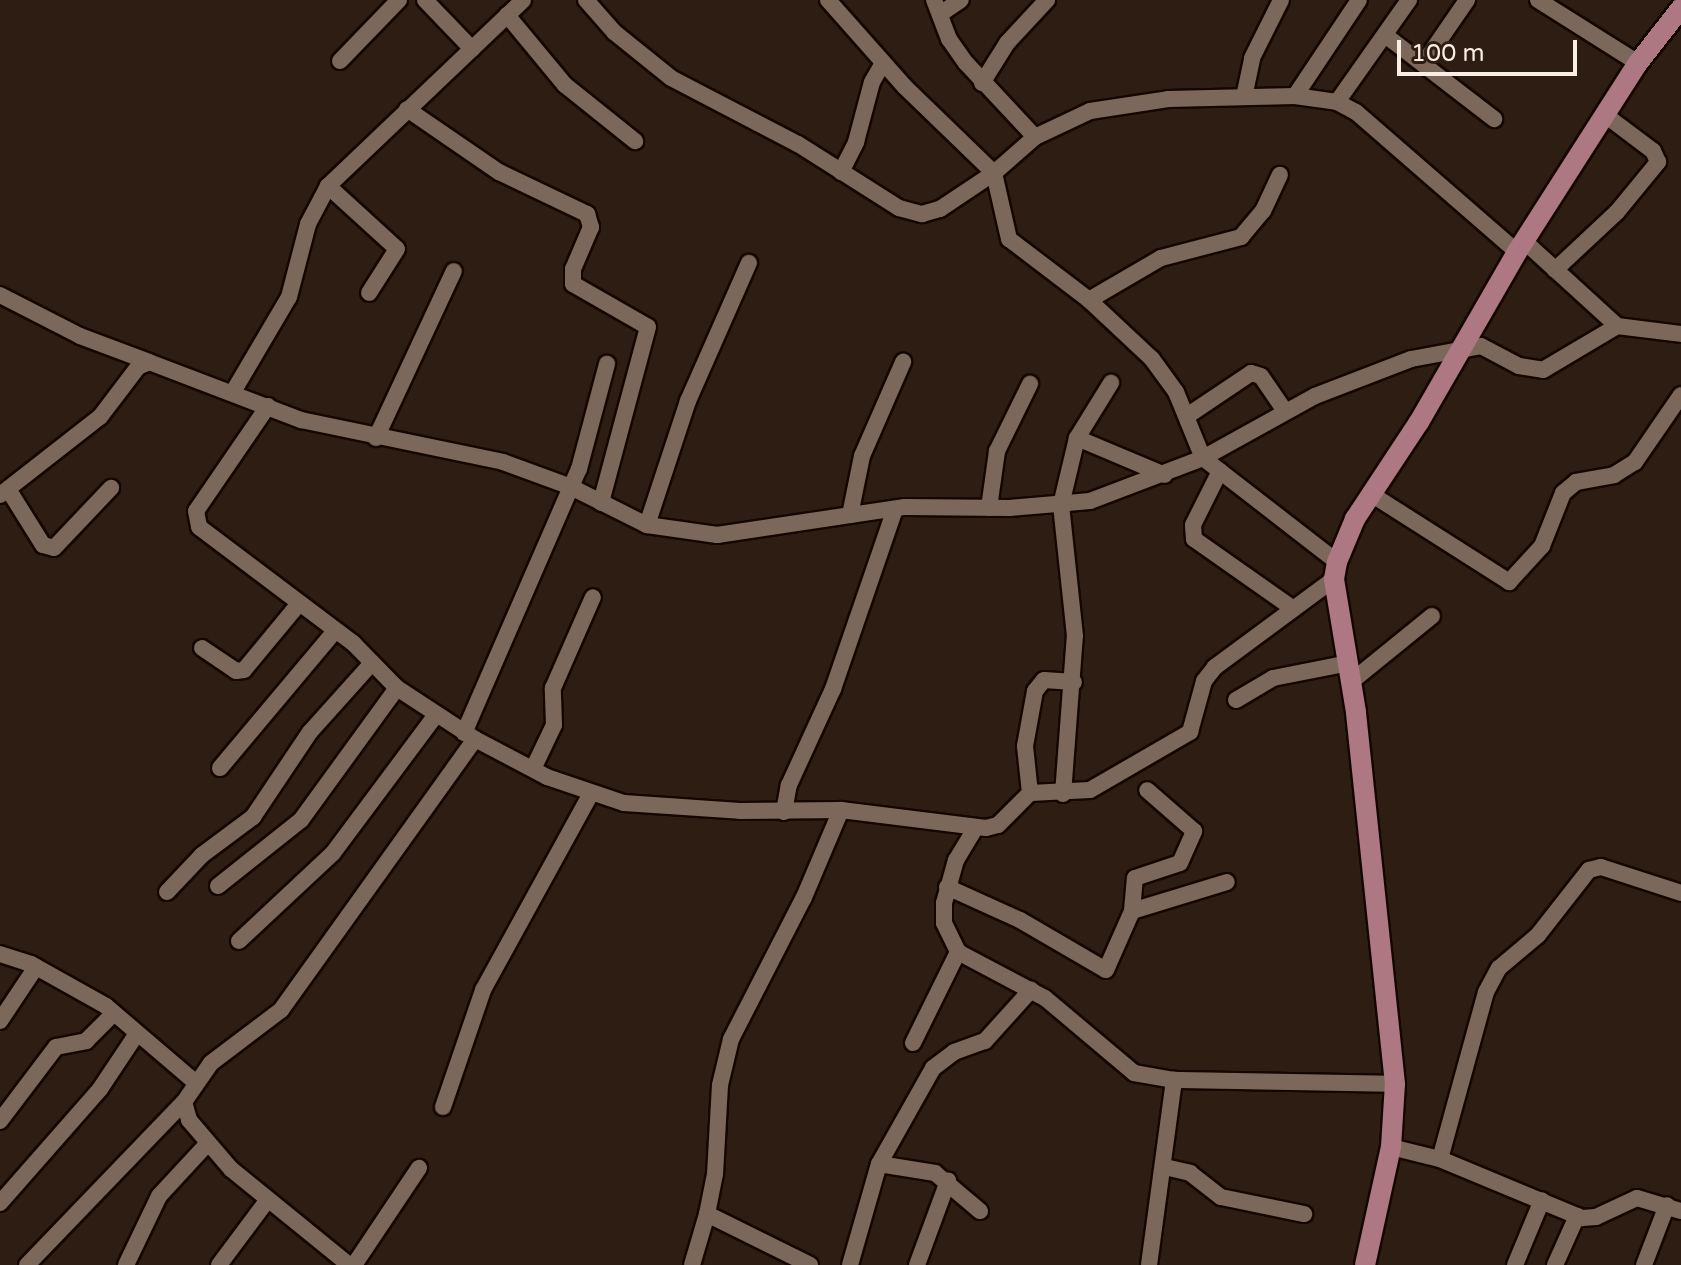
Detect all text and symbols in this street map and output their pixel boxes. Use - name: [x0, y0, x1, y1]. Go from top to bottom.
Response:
- scale bar: [1401, 24, 1581, 74]
- text: 100 m: [1411, 39, 1485, 68]

